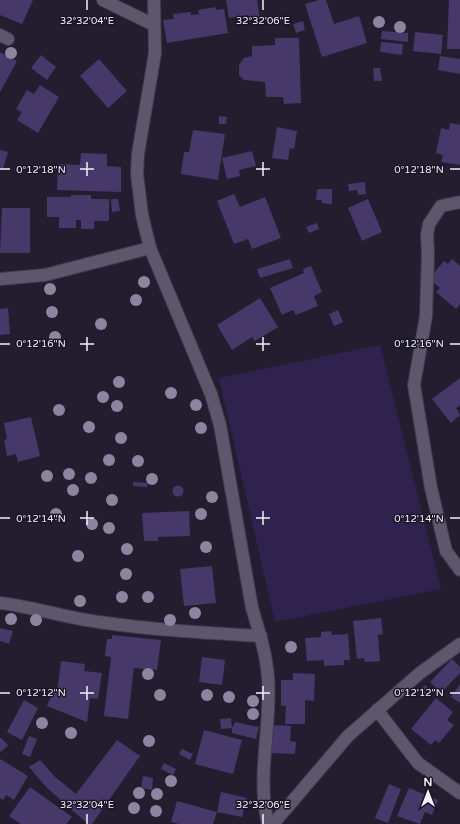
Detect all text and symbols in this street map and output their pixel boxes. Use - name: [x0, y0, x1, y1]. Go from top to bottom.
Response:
- text: 32°32'04"E: [60, 15, 114, 27]
- text: 32°32'06"E: [236, 15, 290, 27]
- text: 0°12'18"N: [16, 164, 66, 176]
- text: 0°12'18"N: [394, 164, 444, 176]
- text: 0°12'16"N: [16, 338, 66, 350]
- text: 0°12'16"N: [394, 338, 444, 350]
- text: 0°12'14"N: [16, 513, 66, 525]
- text: 0°12'14"N: [394, 513, 444, 525]
- text: 0°12'12"N: [16, 687, 66, 699]
- text: 0°12'12"N: [394, 687, 444, 699]
- north arrow: [408, 772, 448, 812]
- text: N: [424, 776, 432, 789]
- text: 32°32'04"E: [60, 799, 114, 811]
- text: 32°32'06"E: [236, 799, 290, 811]

